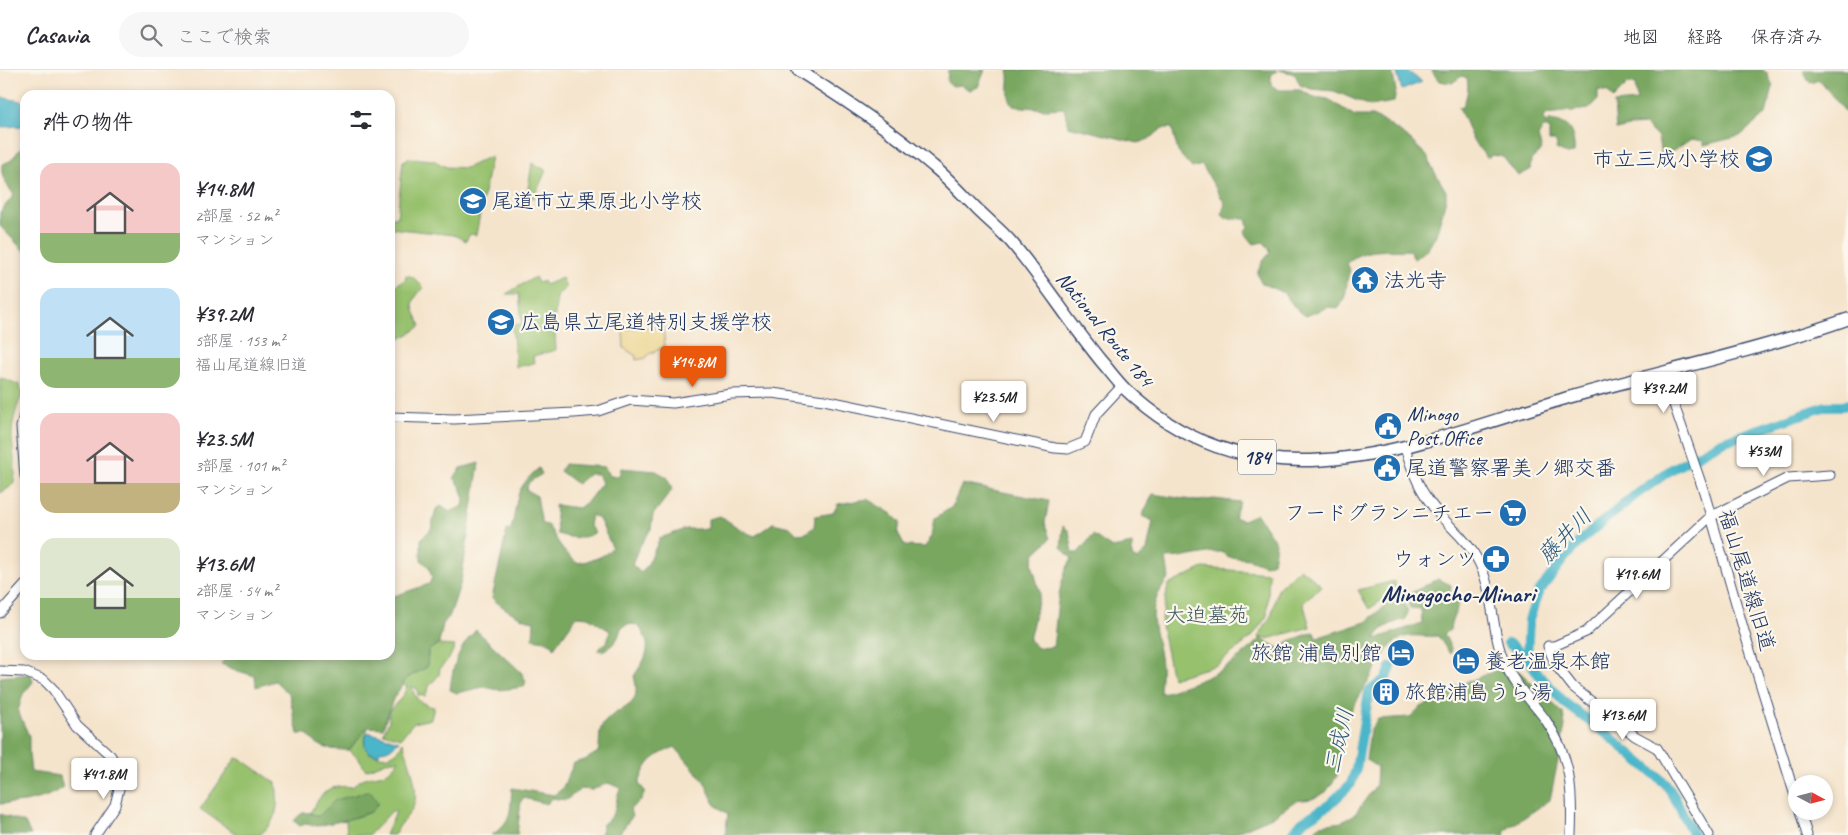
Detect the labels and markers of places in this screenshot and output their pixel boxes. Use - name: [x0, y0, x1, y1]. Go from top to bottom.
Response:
- school or university icon: 市立三成小学校: [1744, 144, 1774, 174]
- place label: 市立三成小学校: [1593, 146, 1740, 172]
- school or university icon: 尾道市立栗原北小学校: [458, 186, 488, 216]
- place label: 尾道市立栗原北小学校: [492, 188, 702, 214]
- temple icon: 法光寺: [1350, 265, 1380, 295]
- place label: 法光寺: [1384, 267, 1447, 293]
- school or university icon: 広島県立尾道特別支援学校: [486, 307, 516, 337]
- place label: 広島県立尾道特別支援学校: [520, 309, 772, 335]
- pin: ¥14.8M: [652, 346, 734, 388]
- pin: ¥39.2M: [1623, 372, 1705, 414]
- pin: ¥23.5M: [953, 380, 1035, 423]
- place label: Minogo Post Office: [1407, 401, 1484, 451]
- public building icon: Minogo Post Office: [1373, 411, 1403, 441]
- pin: ¥53M: [1734, 434, 1794, 477]
- public building icon: 尾道警察署美ノ郷交番: [1372, 453, 1402, 483]
- place label: 尾道警察署美ノ郷交番: [1406, 455, 1616, 481]
- supermarket icon: フードグランニチエー: [1498, 498, 1528, 528]
- place label: フードグランニチエー: [1284, 500, 1494, 526]
- pharmacy icon: ウォンツ: [1481, 544, 1511, 574]
- place label: ウォンツ: [1393, 546, 1477, 572]
- pin: ¥19.6M: [1596, 558, 1678, 600]
- hotel icon: 旅館 浦島別館: [1386, 638, 1416, 668]
- place label: 旅館 浦島別館: [1251, 640, 1382, 666]
- hotel icon: 養老温泉本館: [1451, 646, 1481, 676]
- place label: 養老温泉本館: [1485, 648, 1611, 674]
- building icon: 旅館浦島うら湯: [1371, 677, 1401, 707]
- place label: 旅館浦島うら湯: [1405, 679, 1552, 705]
- pin: ¥13.6M: [1582, 698, 1664, 741]
- pin: ¥41.8M: [63, 758, 145, 800]

